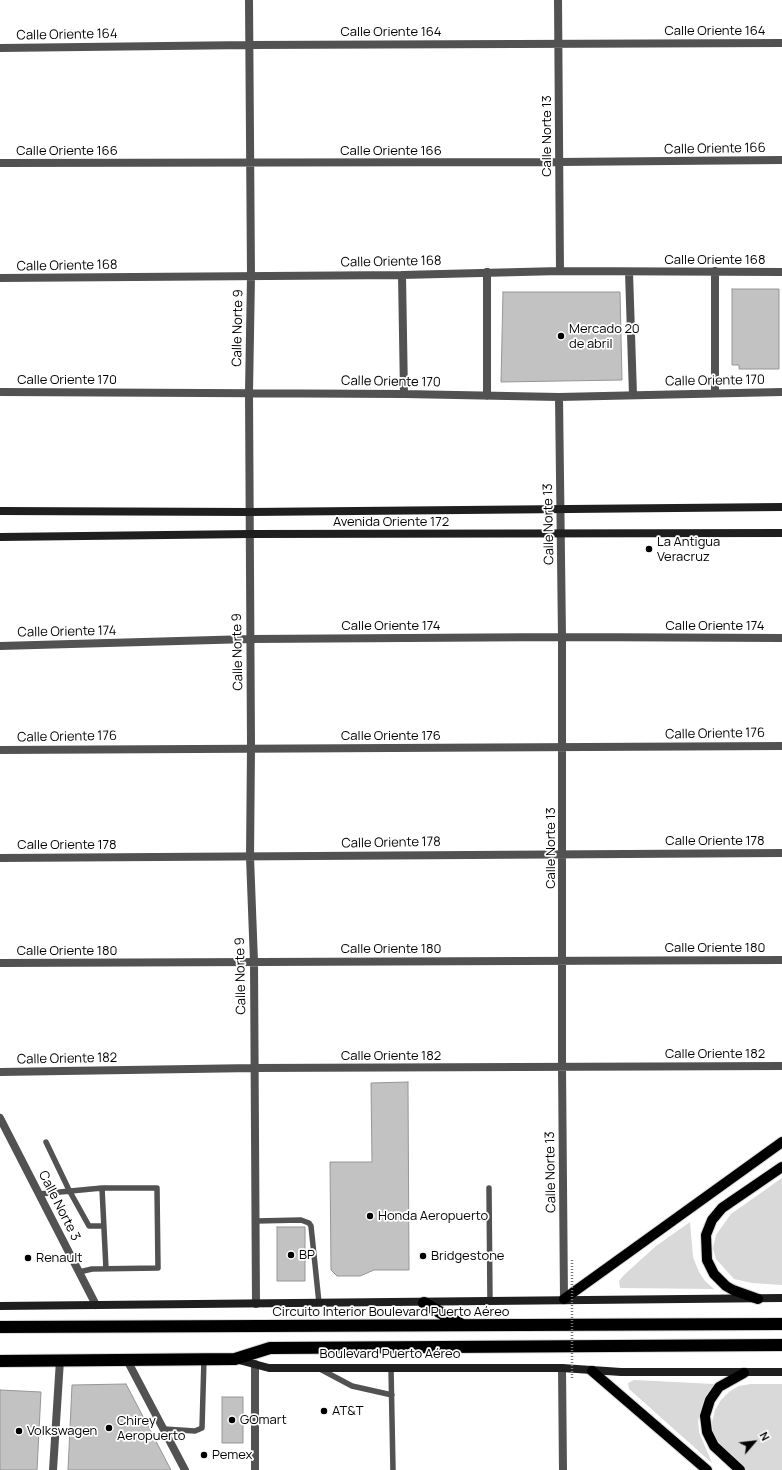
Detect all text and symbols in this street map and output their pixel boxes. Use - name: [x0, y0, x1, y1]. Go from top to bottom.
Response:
- street label: Calle Oriente 164: [665, 23, 765, 39]
- street label: Calle Oriente 164: [341, 24, 441, 40]
- street label: Calle Oriente 164: [16, 26, 118, 44]
- street label: Calle Norte 13: [539, 95, 555, 177]
- street label: Calle Oriente 166: [664, 140, 766, 158]
- street label: Calle Oriente 166: [16, 143, 118, 159]
- street label: Calle Oriente 166: [340, 143, 442, 159]
- street label: Calle Oriente 168: [665, 252, 765, 268]
- street label: Calle Oriente 168: [340, 253, 442, 271]
- street label: Calle Oriente 168: [16, 257, 118, 275]
- street label: Calle Norte 9: [230, 289, 246, 367]
- place label: Mercado 20 de abril: [569, 321, 640, 352]
- marker: Mercado 20 de abril: [556, 331, 566, 341]
- street label: Calle Oriente 170: [17, 372, 117, 388]
- street label: Calle Oriente 170: [665, 372, 765, 390]
- street label: Calle Oriente 170: [341, 373, 441, 391]
- street label: Calle Norte 13: [540, 483, 558, 565]
- street label: Avenida Oriente 172: [333, 514, 449, 530]
- place label: La Antigua Veracruz: [657, 534, 720, 565]
- marker: La Antigua Veracruz: [644, 544, 654, 554]
- street label: Calle Norte 9: [230, 613, 246, 691]
- street label: Calle Oriente 174: [342, 618, 440, 634]
- street label: Calle Oriente 174: [666, 618, 764, 634]
- street label: Calle Oriente 174: [17, 623, 117, 641]
- street label: Calle Oriente 176: [665, 725, 765, 743]
- street label: Calle Oriente 176: [17, 728, 117, 746]
- street label: Calle Oriente 176: [341, 728, 441, 744]
- street label: Calle Norte 13: [543, 807, 559, 889]
- street label: Calle Oriente 178: [665, 833, 765, 849]
- street label: Calle Oriente 178: [341, 834, 441, 852]
- street label: Calle Oriente 178: [17, 837, 117, 853]
- street label: Calle Norte 9: [233, 937, 249, 1015]
- street label: Calle Oriente 180: [665, 940, 765, 956]
- street label: Calle Oriente 180: [341, 941, 441, 957]
- street label: Calle Oriente 180: [17, 943, 117, 959]
- street label: Calle Oriente 182: [665, 1046, 765, 1062]
- street label: Calle Oriente 182: [341, 1048, 441, 1064]
- street label: Calle Oriente 182: [17, 1050, 117, 1068]
- street label: Calle Norte 13: [542, 1131, 560, 1213]
- street label: Calle Norte 3: [35, 1168, 83, 1244]
- place label: Honda Aeropuerto: [378, 1208, 488, 1224]
- marker: Honda Aeropuerto: [365, 1211, 375, 1221]
- place label: BP: [299, 1247, 315, 1263]
- place label: Bridgestone: [431, 1248, 504, 1264]
- place label: Renault: [36, 1250, 83, 1266]
- marker: BP: [286, 1250, 296, 1260]
- marker: Bridgestone: [418, 1251, 428, 1261]
- marker: Renault: [23, 1253, 33, 1263]
- street label: Circuito Interior Boulevard Puerto Aéreo: [273, 1304, 509, 1320]
- street label: Boulevard Puerto Aéreo: [320, 1346, 460, 1362]
- place label: AT&T: [332, 1403, 363, 1419]
- marker: AT&T: [319, 1406, 329, 1416]
- place label: GOmart: [240, 1412, 287, 1428]
- place label: Chirey Aeropuerto: [117, 1413, 185, 1444]
- marker: GOmart: [227, 1415, 237, 1425]
- north arrow: [734, 1422, 774, 1462]
- place label: Volkswagen: [27, 1423, 97, 1439]
- marker: Chirey Aeropuerto: [104, 1423, 114, 1433]
- marker: Volkswagen: [14, 1426, 24, 1436]
- text: N: [757, 1429, 774, 1443]
- place label: Pemex: [212, 1447, 252, 1463]
- marker: Pemex: [199, 1450, 209, 1460]

